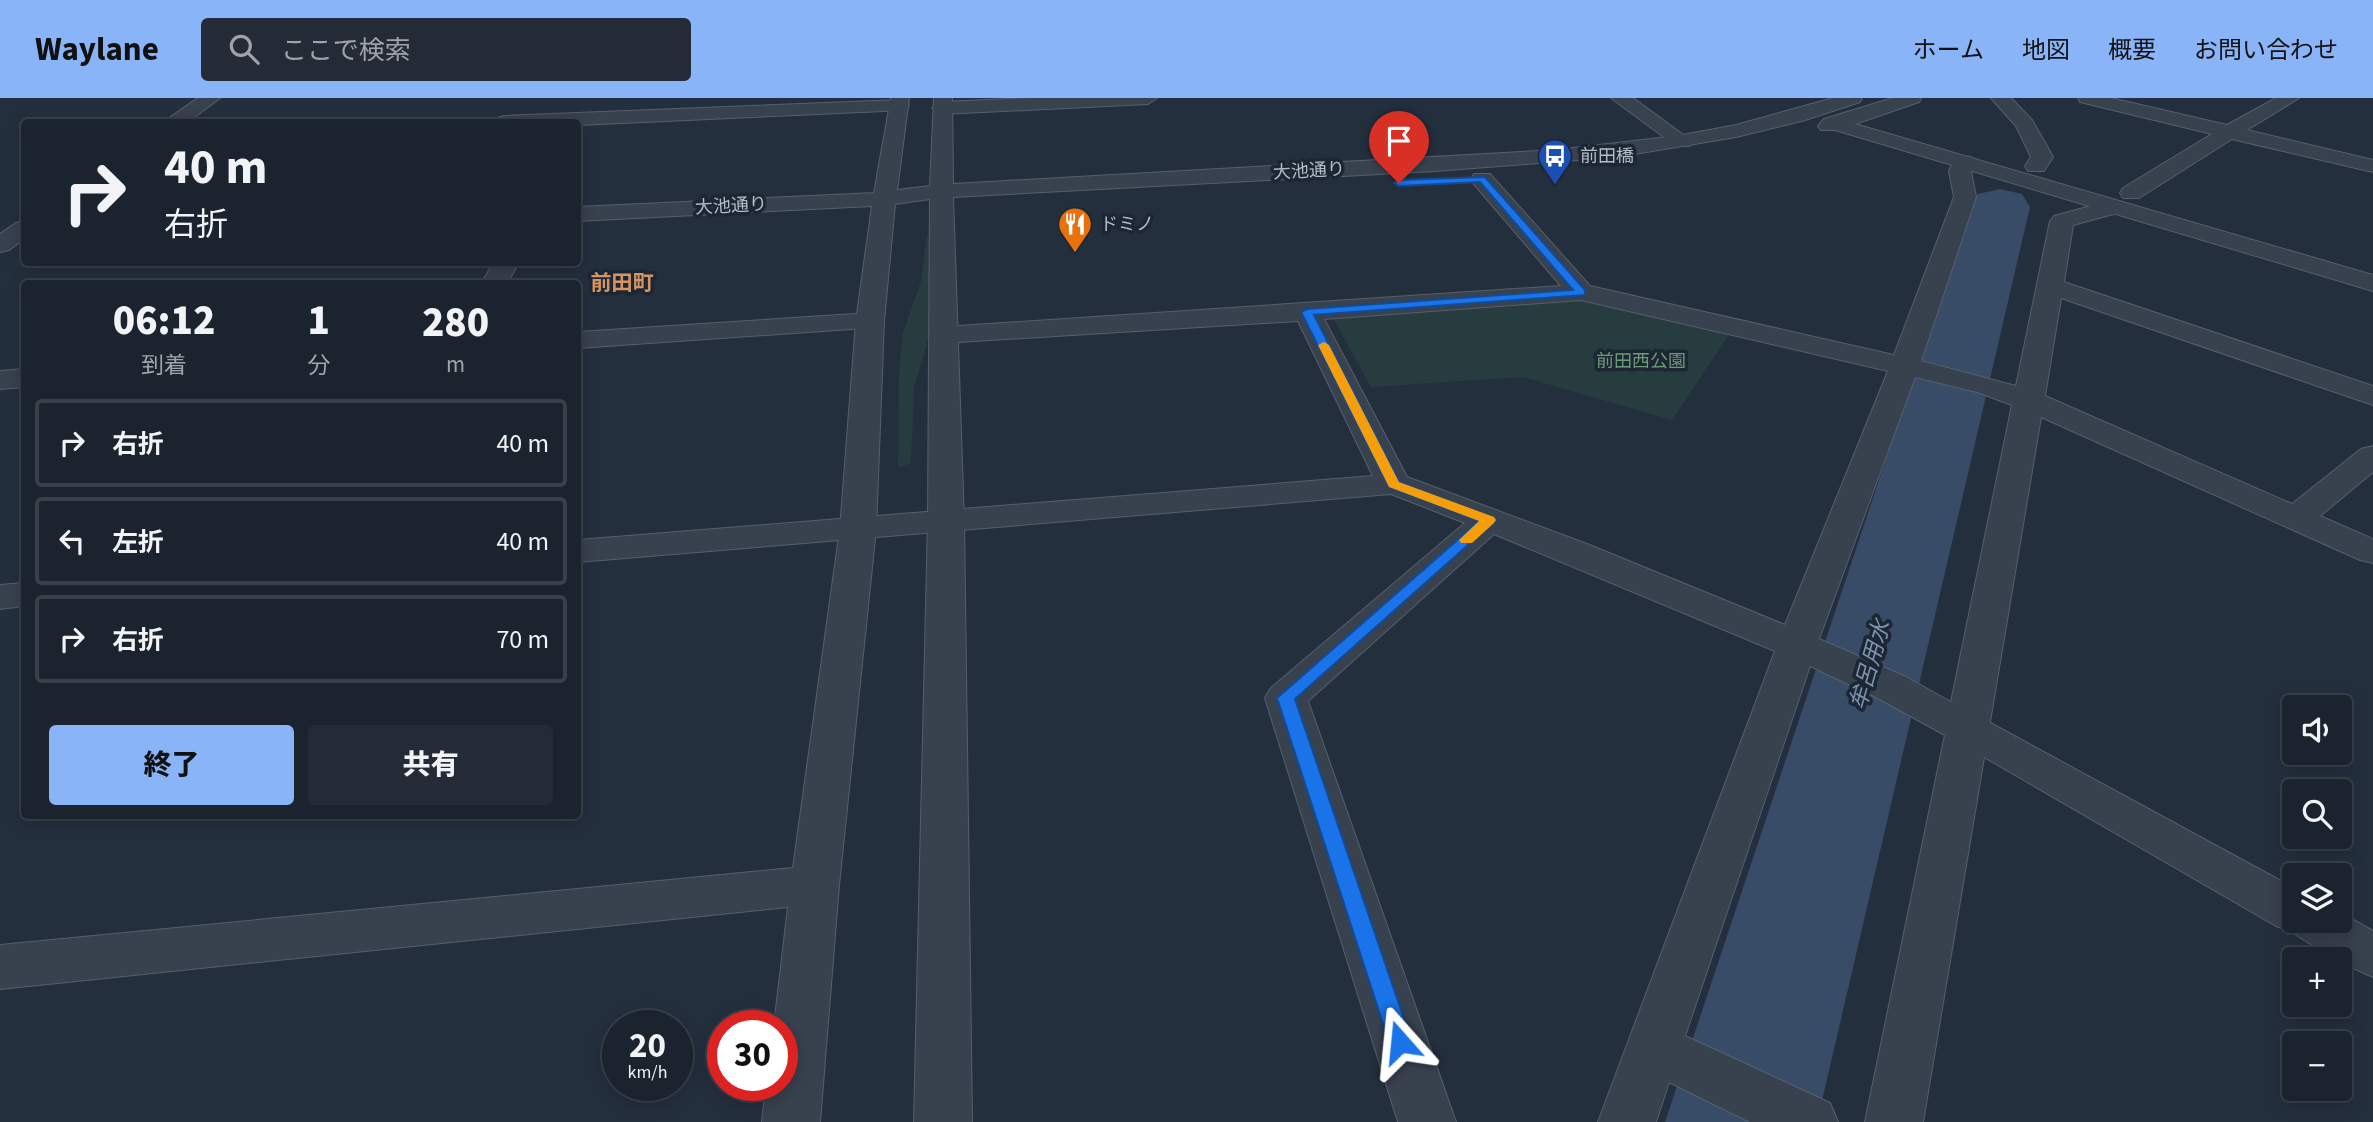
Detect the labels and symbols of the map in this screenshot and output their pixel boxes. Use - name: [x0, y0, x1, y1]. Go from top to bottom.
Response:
- pin: [1369, 111, 1429, 183]
- bus stop icon: 前田橋: [1536, 137, 1574, 186]
- place label: 前田橋: [1580, 144, 1634, 169]
- street label: 大池通り: [1272, 157, 1346, 185]
- street label: 大池通り: [694, 192, 768, 220]
- restaurant icon: ドミノ: [1056, 205, 1094, 254]
- place label: ドミノ: [1100, 212, 1154, 237]
- district label: 前田町: [591, 268, 654, 298]
- park label: 前田西公園: [1596, 349, 1686, 374]
- water label: 牟呂用水: [1841, 613, 1899, 714]
- position arrow: [1363, 1005, 1437, 1079]
- speed limit sign: 30: [707, 1010, 798, 1101]

